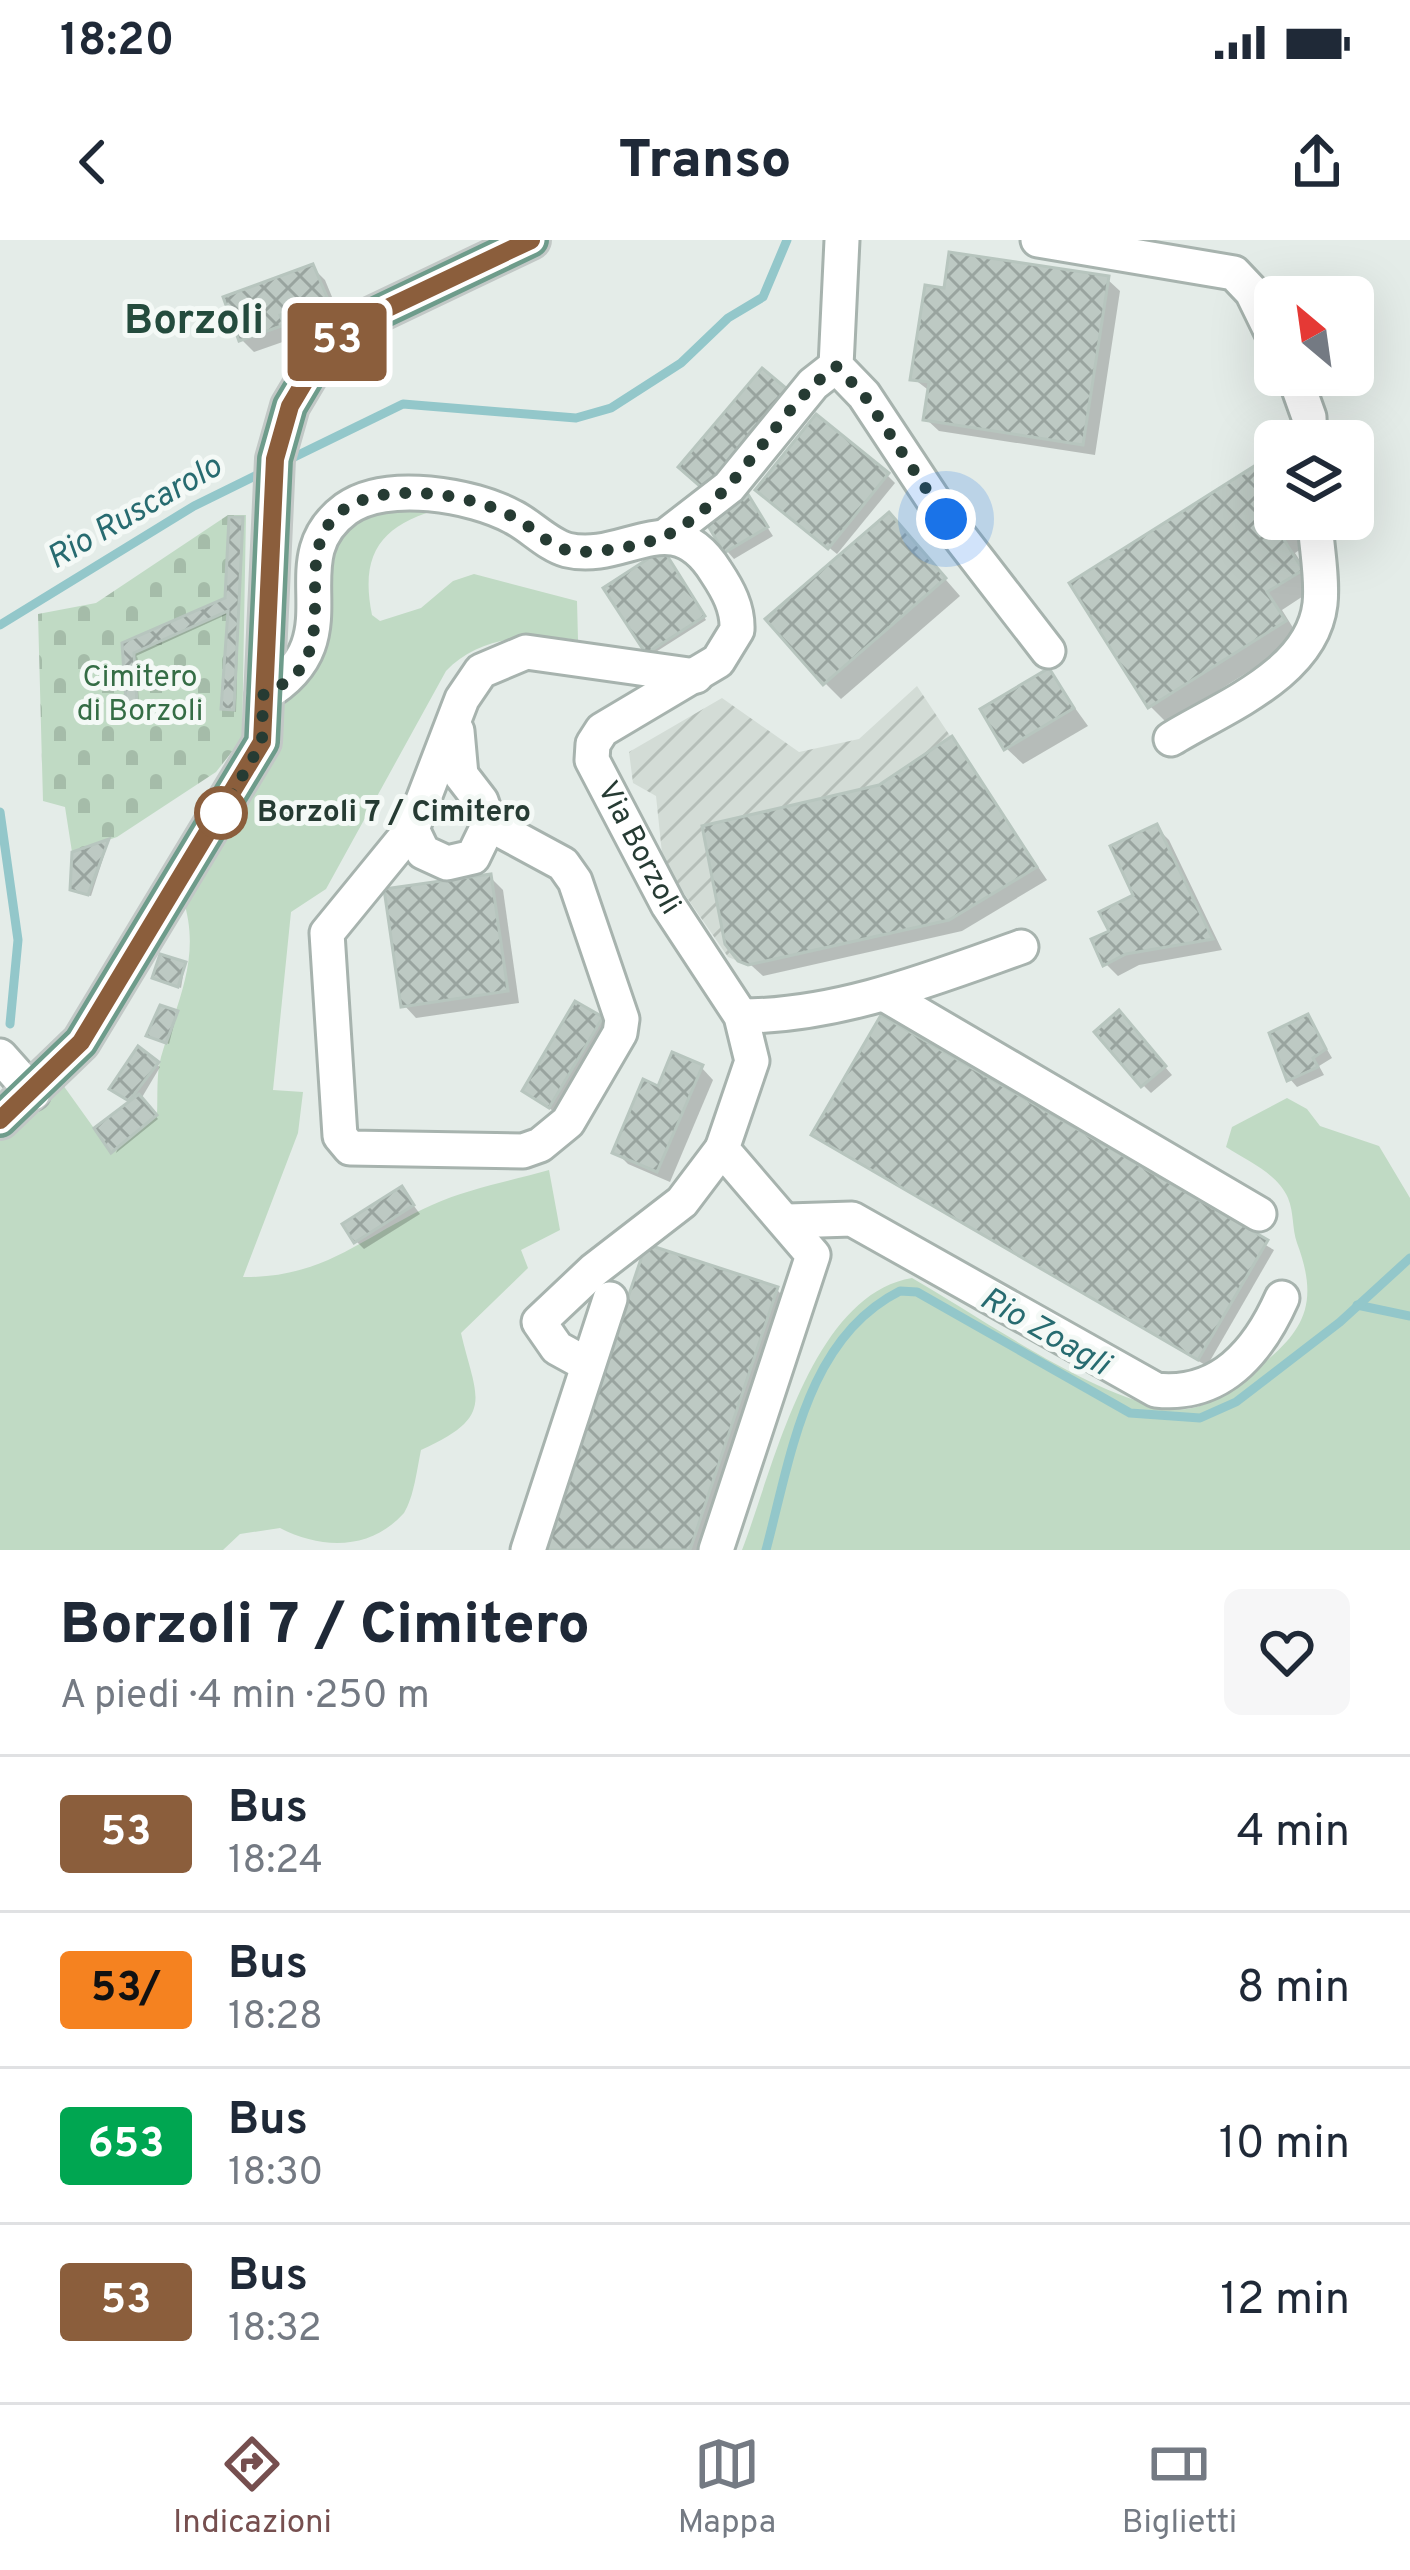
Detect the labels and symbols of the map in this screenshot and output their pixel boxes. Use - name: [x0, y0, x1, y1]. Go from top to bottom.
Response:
- north arrow: [1254, 276, 1374, 396]
- district label: Borzoli: [124, 296, 264, 349]
- line badge: 53: [283, 303, 391, 381]
- water label: Rio Ruscarolo: [40, 447, 230, 581]
- your location: [916, 489, 976, 549]
- park label: Cimitero di Borzoli: [77, 660, 203, 731]
- street label: Via Borzoli: [588, 775, 688, 922]
- marker: Borzoli 7 / Cimitero: [196, 788, 246, 838]
- place label: Borzoli 7 / Cimitero: [257, 795, 531, 832]
- water label: Rio Zoagli: [972, 1279, 1118, 1388]

